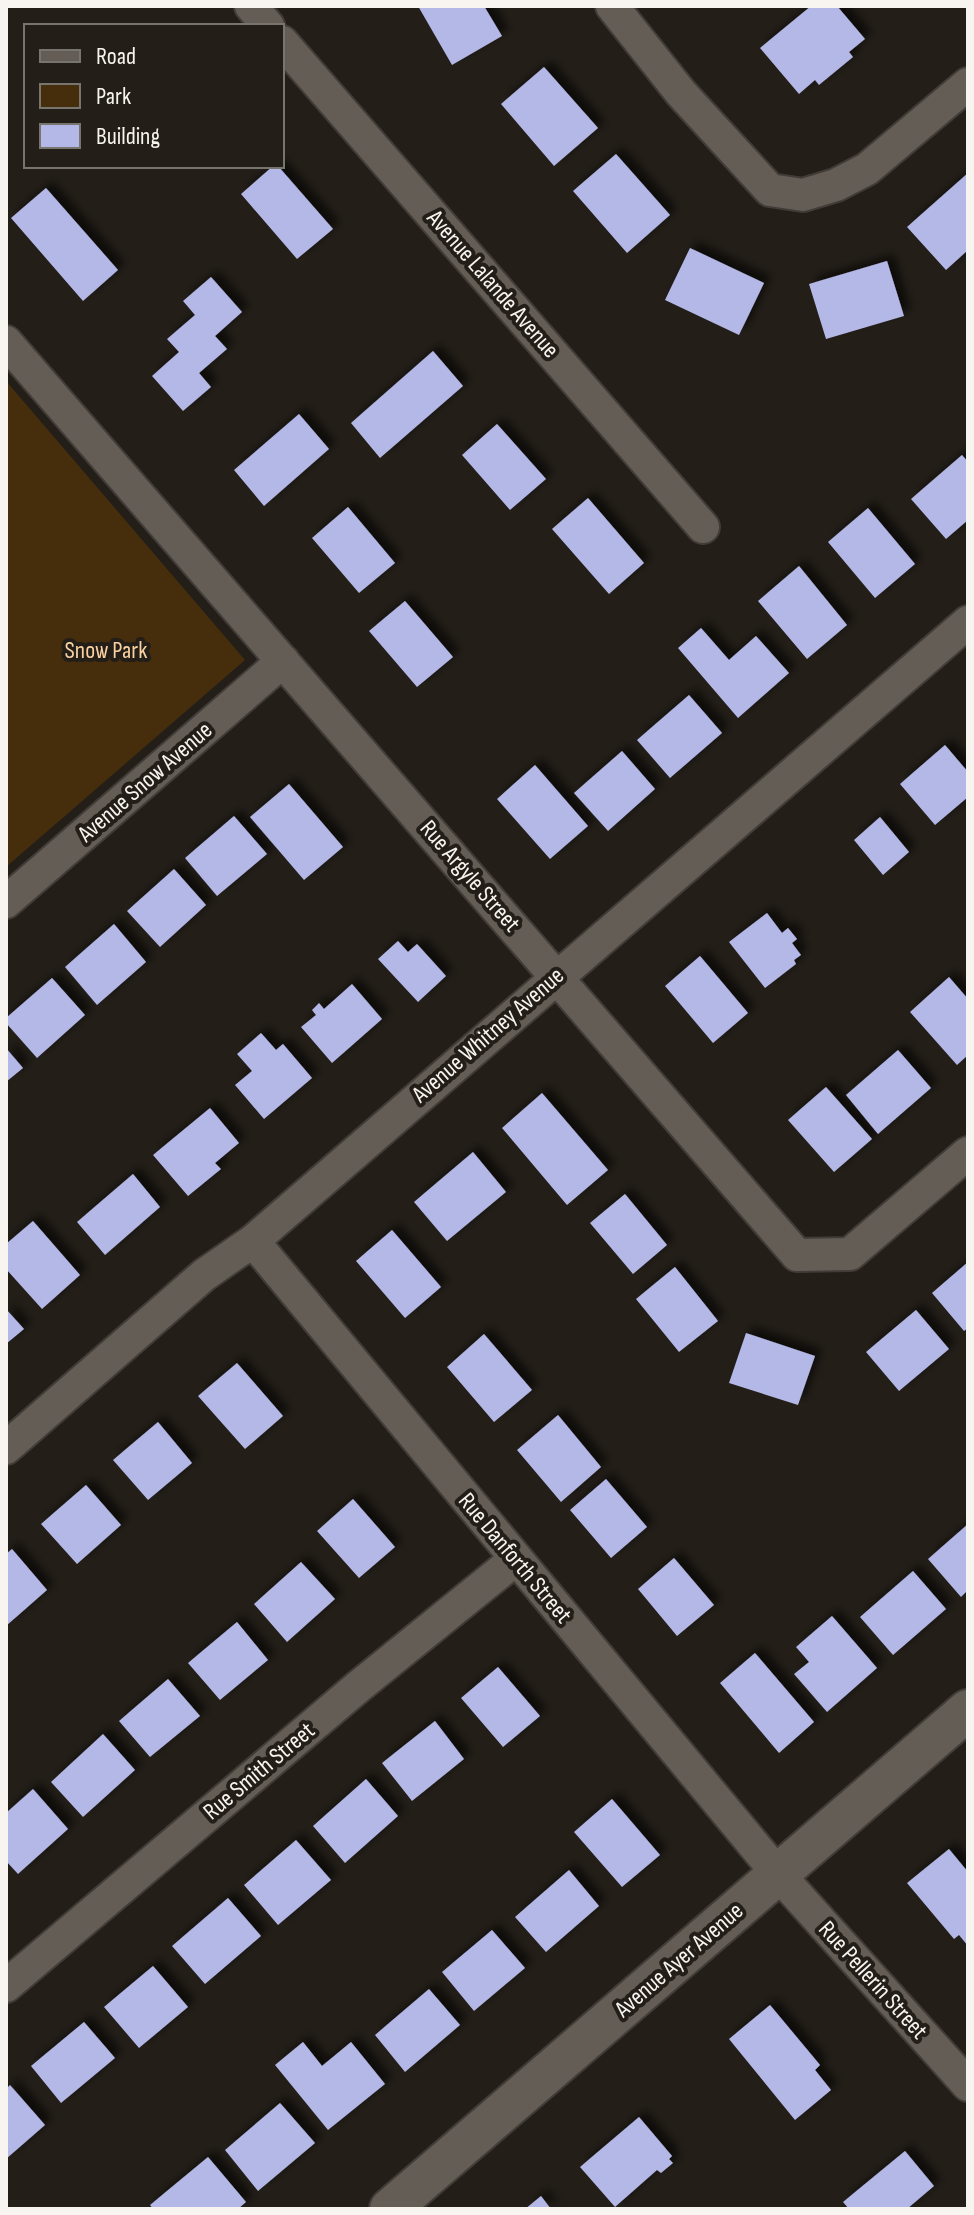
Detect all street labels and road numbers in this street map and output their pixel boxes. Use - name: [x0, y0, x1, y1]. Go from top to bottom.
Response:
- street label: Avenue Lalande Avenue: [420, 203, 565, 364]
- street label: Avenue Snow Avenue: [71, 716, 218, 849]
- street label: Rue Argyle Street: [414, 814, 526, 938]
- street label: Avenue Whitney Avenue: [405, 961, 570, 1109]
- street label: Rue Danforth Street: [452, 1487, 578, 1629]
- street label: Rue Smith Street: [197, 1716, 321, 1826]
- street label: Avenue Ayer Avenue: [608, 1896, 749, 2024]
- street label: Rue Pellerin Street: [812, 1915, 934, 2045]

